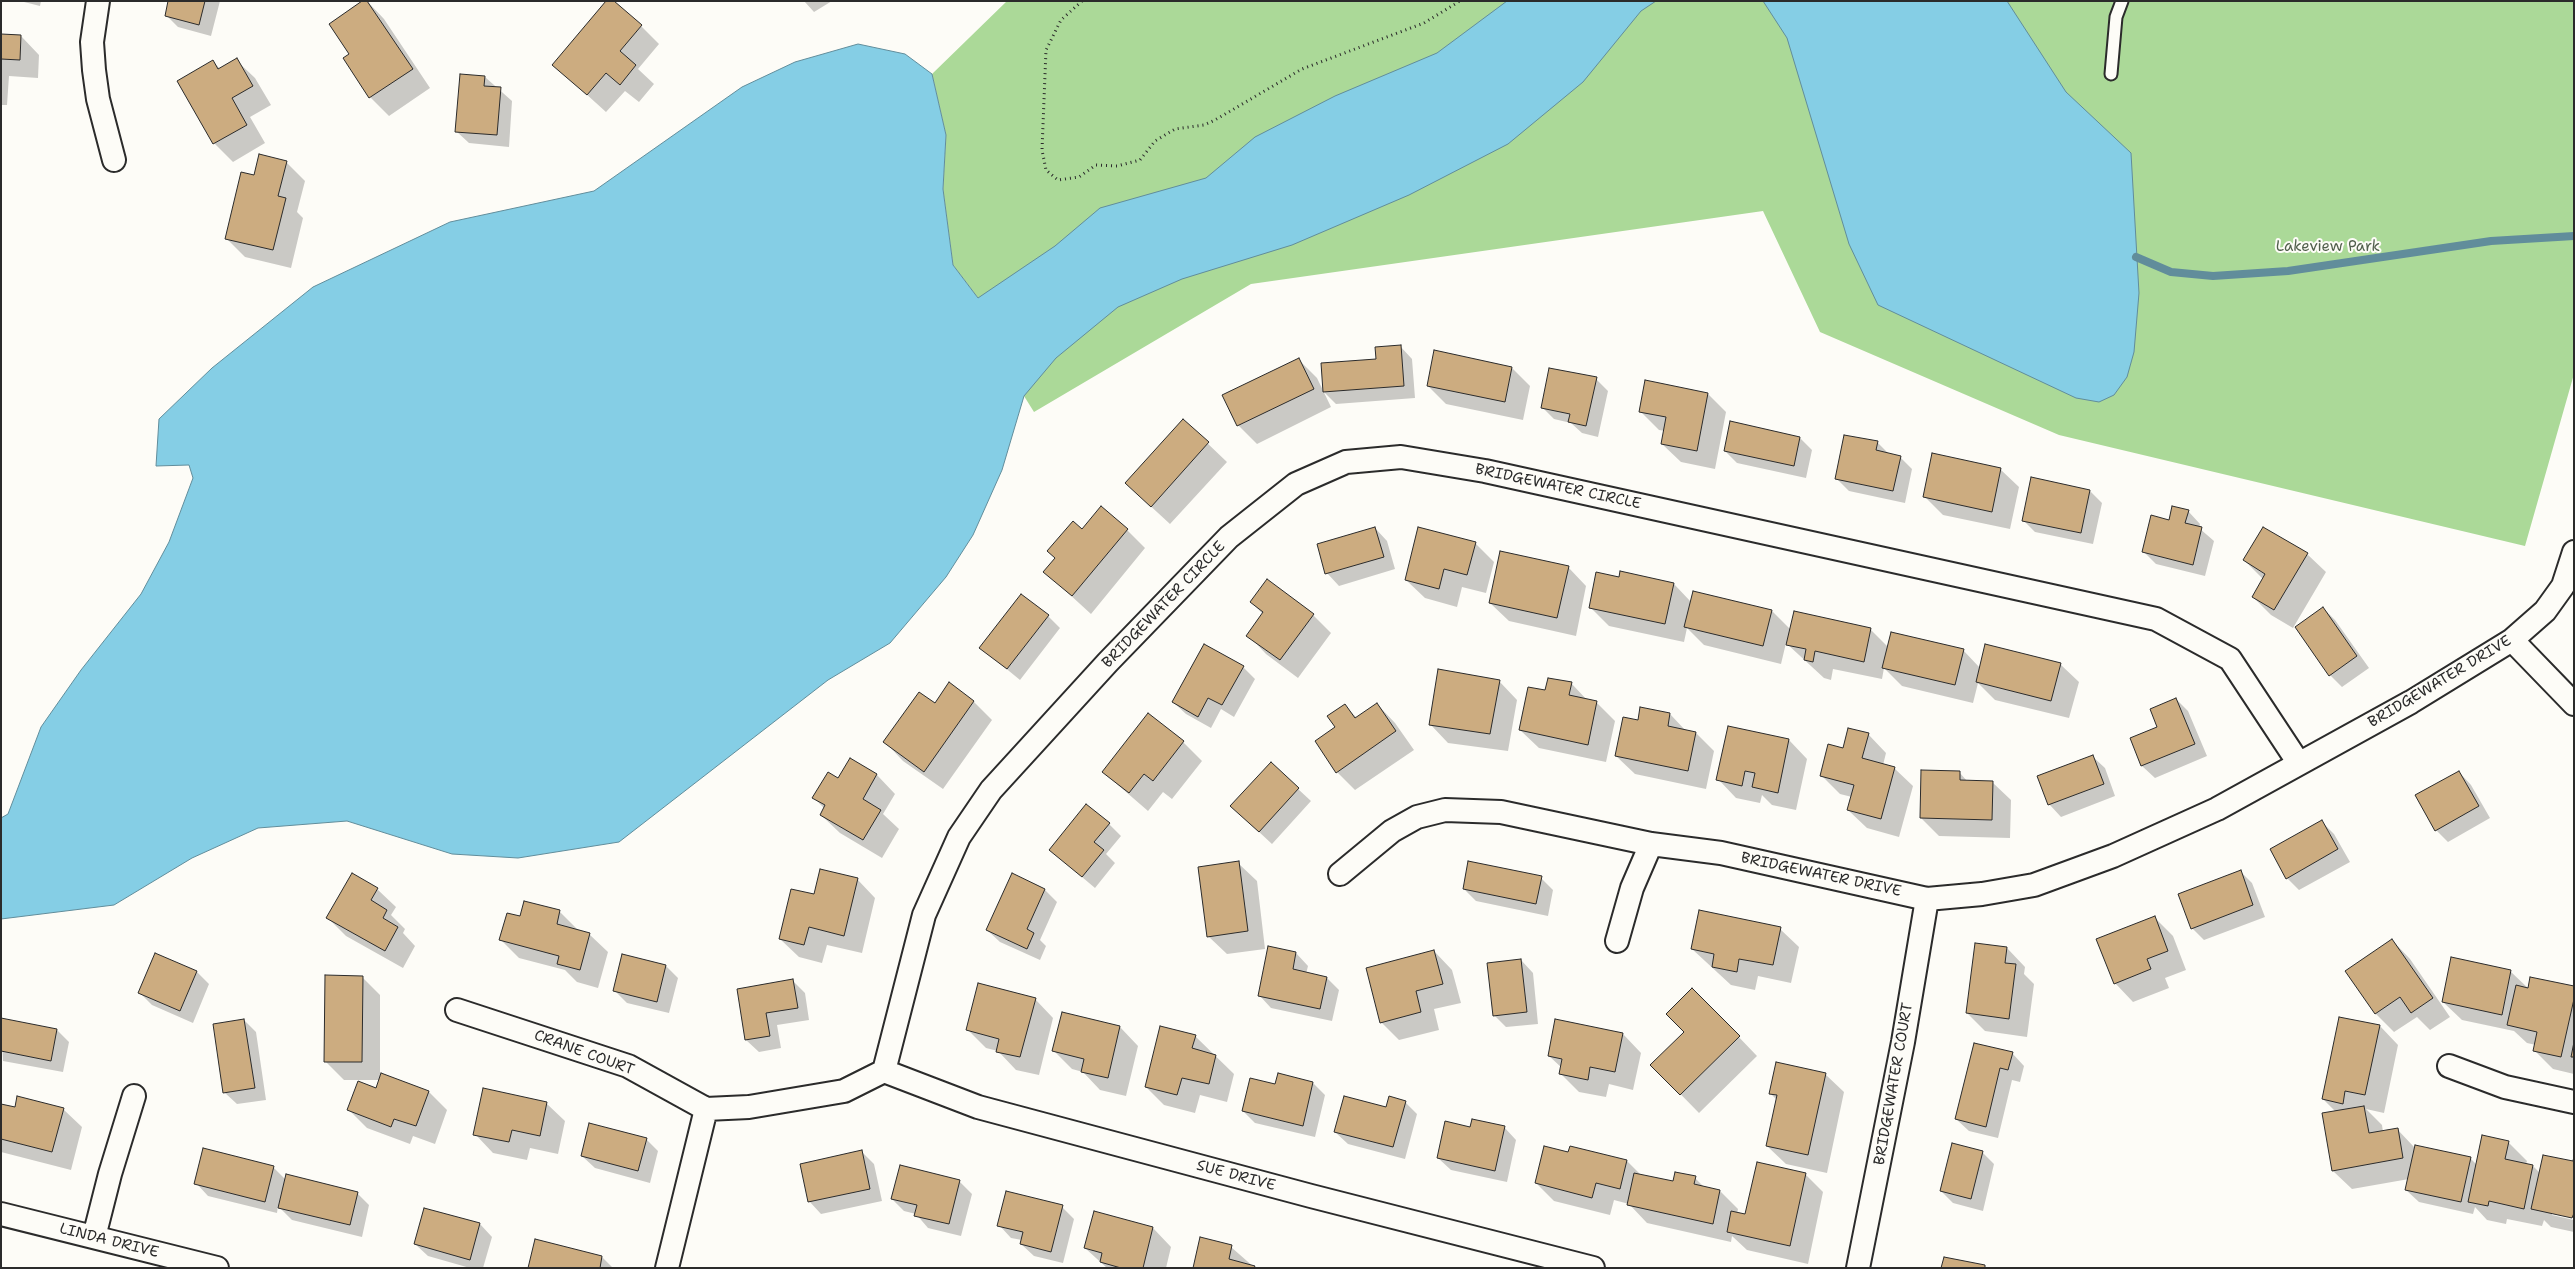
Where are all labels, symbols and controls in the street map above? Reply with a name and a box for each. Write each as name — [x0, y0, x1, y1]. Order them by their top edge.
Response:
park label: Lakeview Park — [2276, 238, 2380, 256]
street label: BRIDGEWATER CIRCLE — [1473, 461, 1643, 513]
street label: BRIDGEWATER CIRCLE — [1099, 538, 1229, 672]
street label: BRIDGEWATER DRIVE — [2365, 632, 2515, 732]
street label: BRIDGEWATER DRIVE — [1739, 849, 1903, 901]
street label: BRIDGEWATER COURT — [1871, 1001, 1917, 1167]
street label: CRANE COURT — [531, 1027, 637, 1079]
street label: SUE DRIVE — [1194, 1157, 1278, 1195]
street label: LINDA DRIVE — [57, 1220, 161, 1262]

